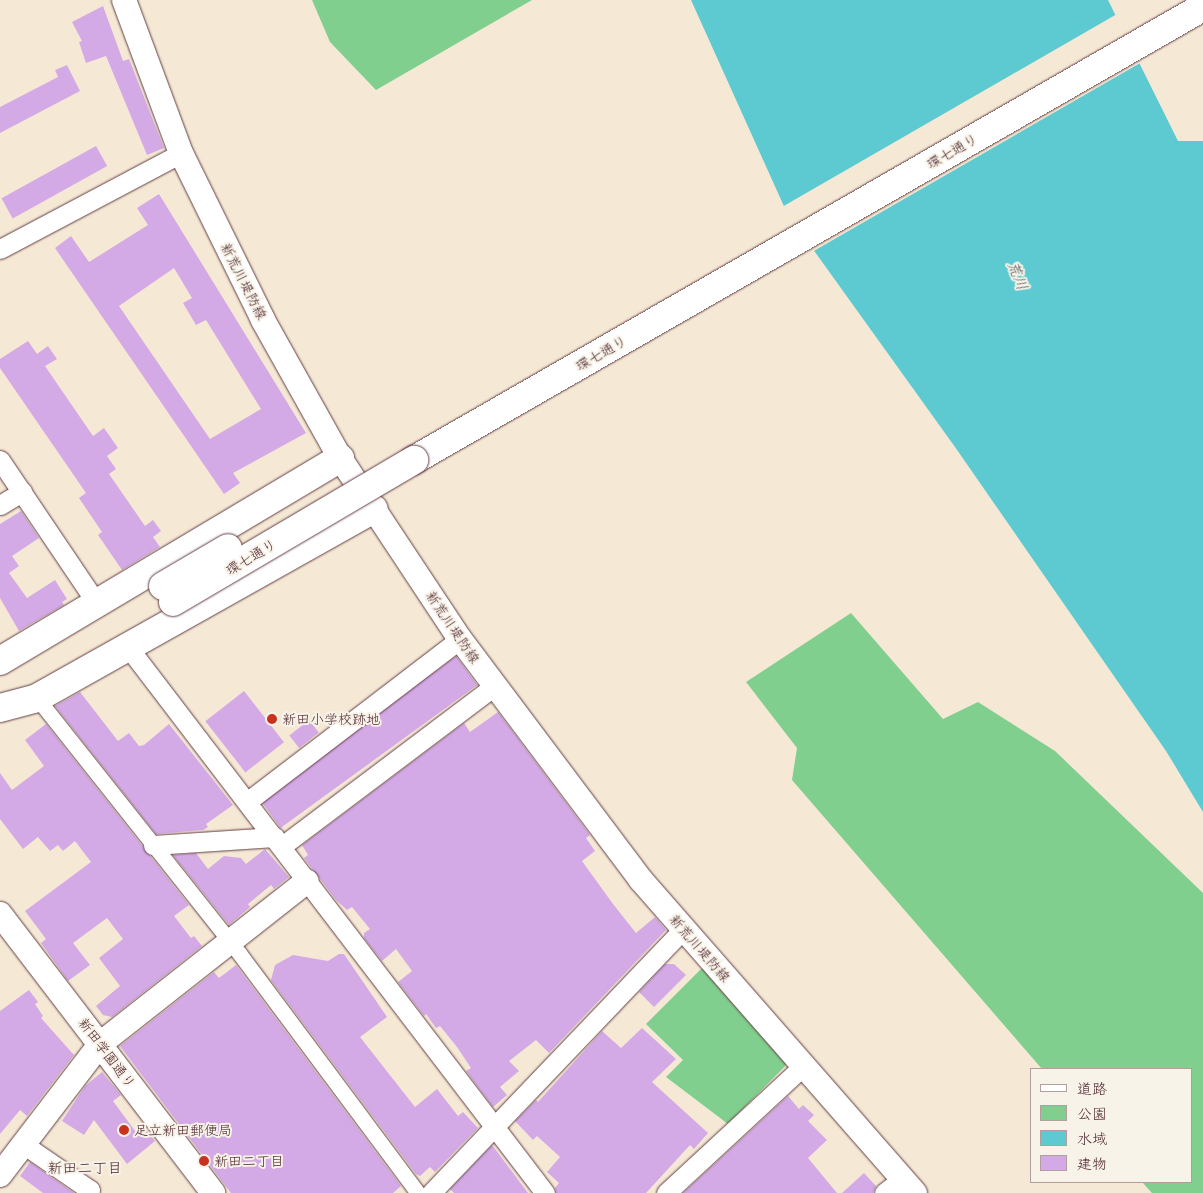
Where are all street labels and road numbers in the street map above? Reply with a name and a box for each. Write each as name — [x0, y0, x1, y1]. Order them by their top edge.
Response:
street label: 環七通り — [924, 130, 980, 172]
street label: 新荒川堤防線 — [217, 240, 271, 322]
street label: 環七通り — [573, 332, 629, 374]
street label: 環七通り — [223, 535, 279, 579]
street label: 新荒川堤防線 — [423, 587, 483, 667]
street label: 新荒川堤防線 — [666, 911, 734, 985]
street label: 新田学園通り — [75, 1014, 139, 1092]

